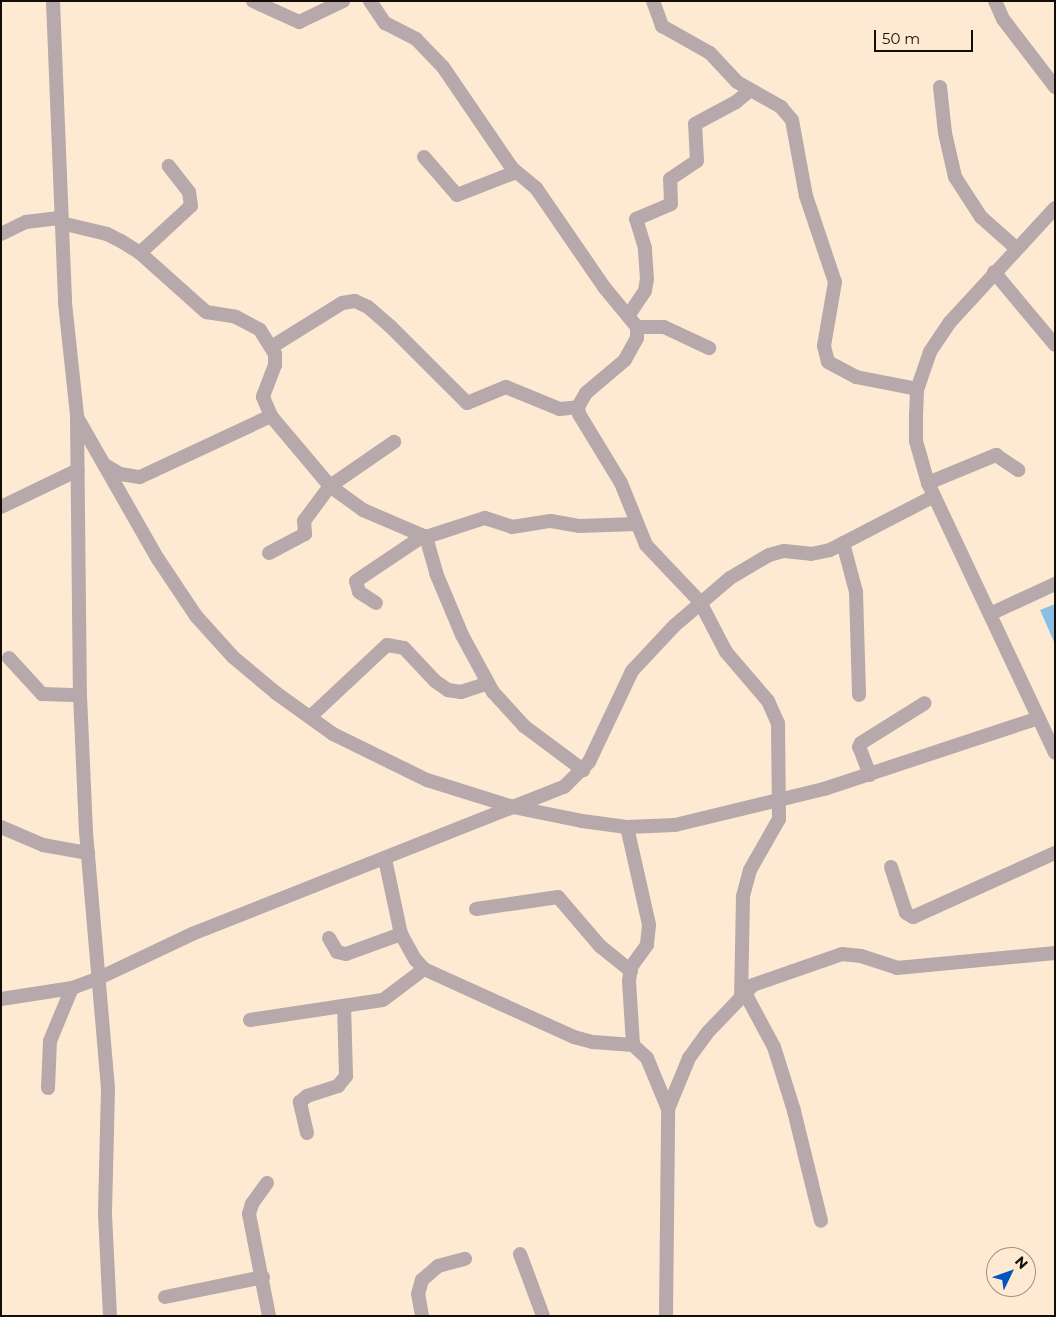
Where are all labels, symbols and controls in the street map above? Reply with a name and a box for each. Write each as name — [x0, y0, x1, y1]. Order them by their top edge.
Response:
scale bar — [876, 20, 975, 52]
text: 50 m — [882, 29, 920, 48]
north arrow — [986, 1247, 1036, 1297]
text: N — [1011, 1252, 1032, 1273]

